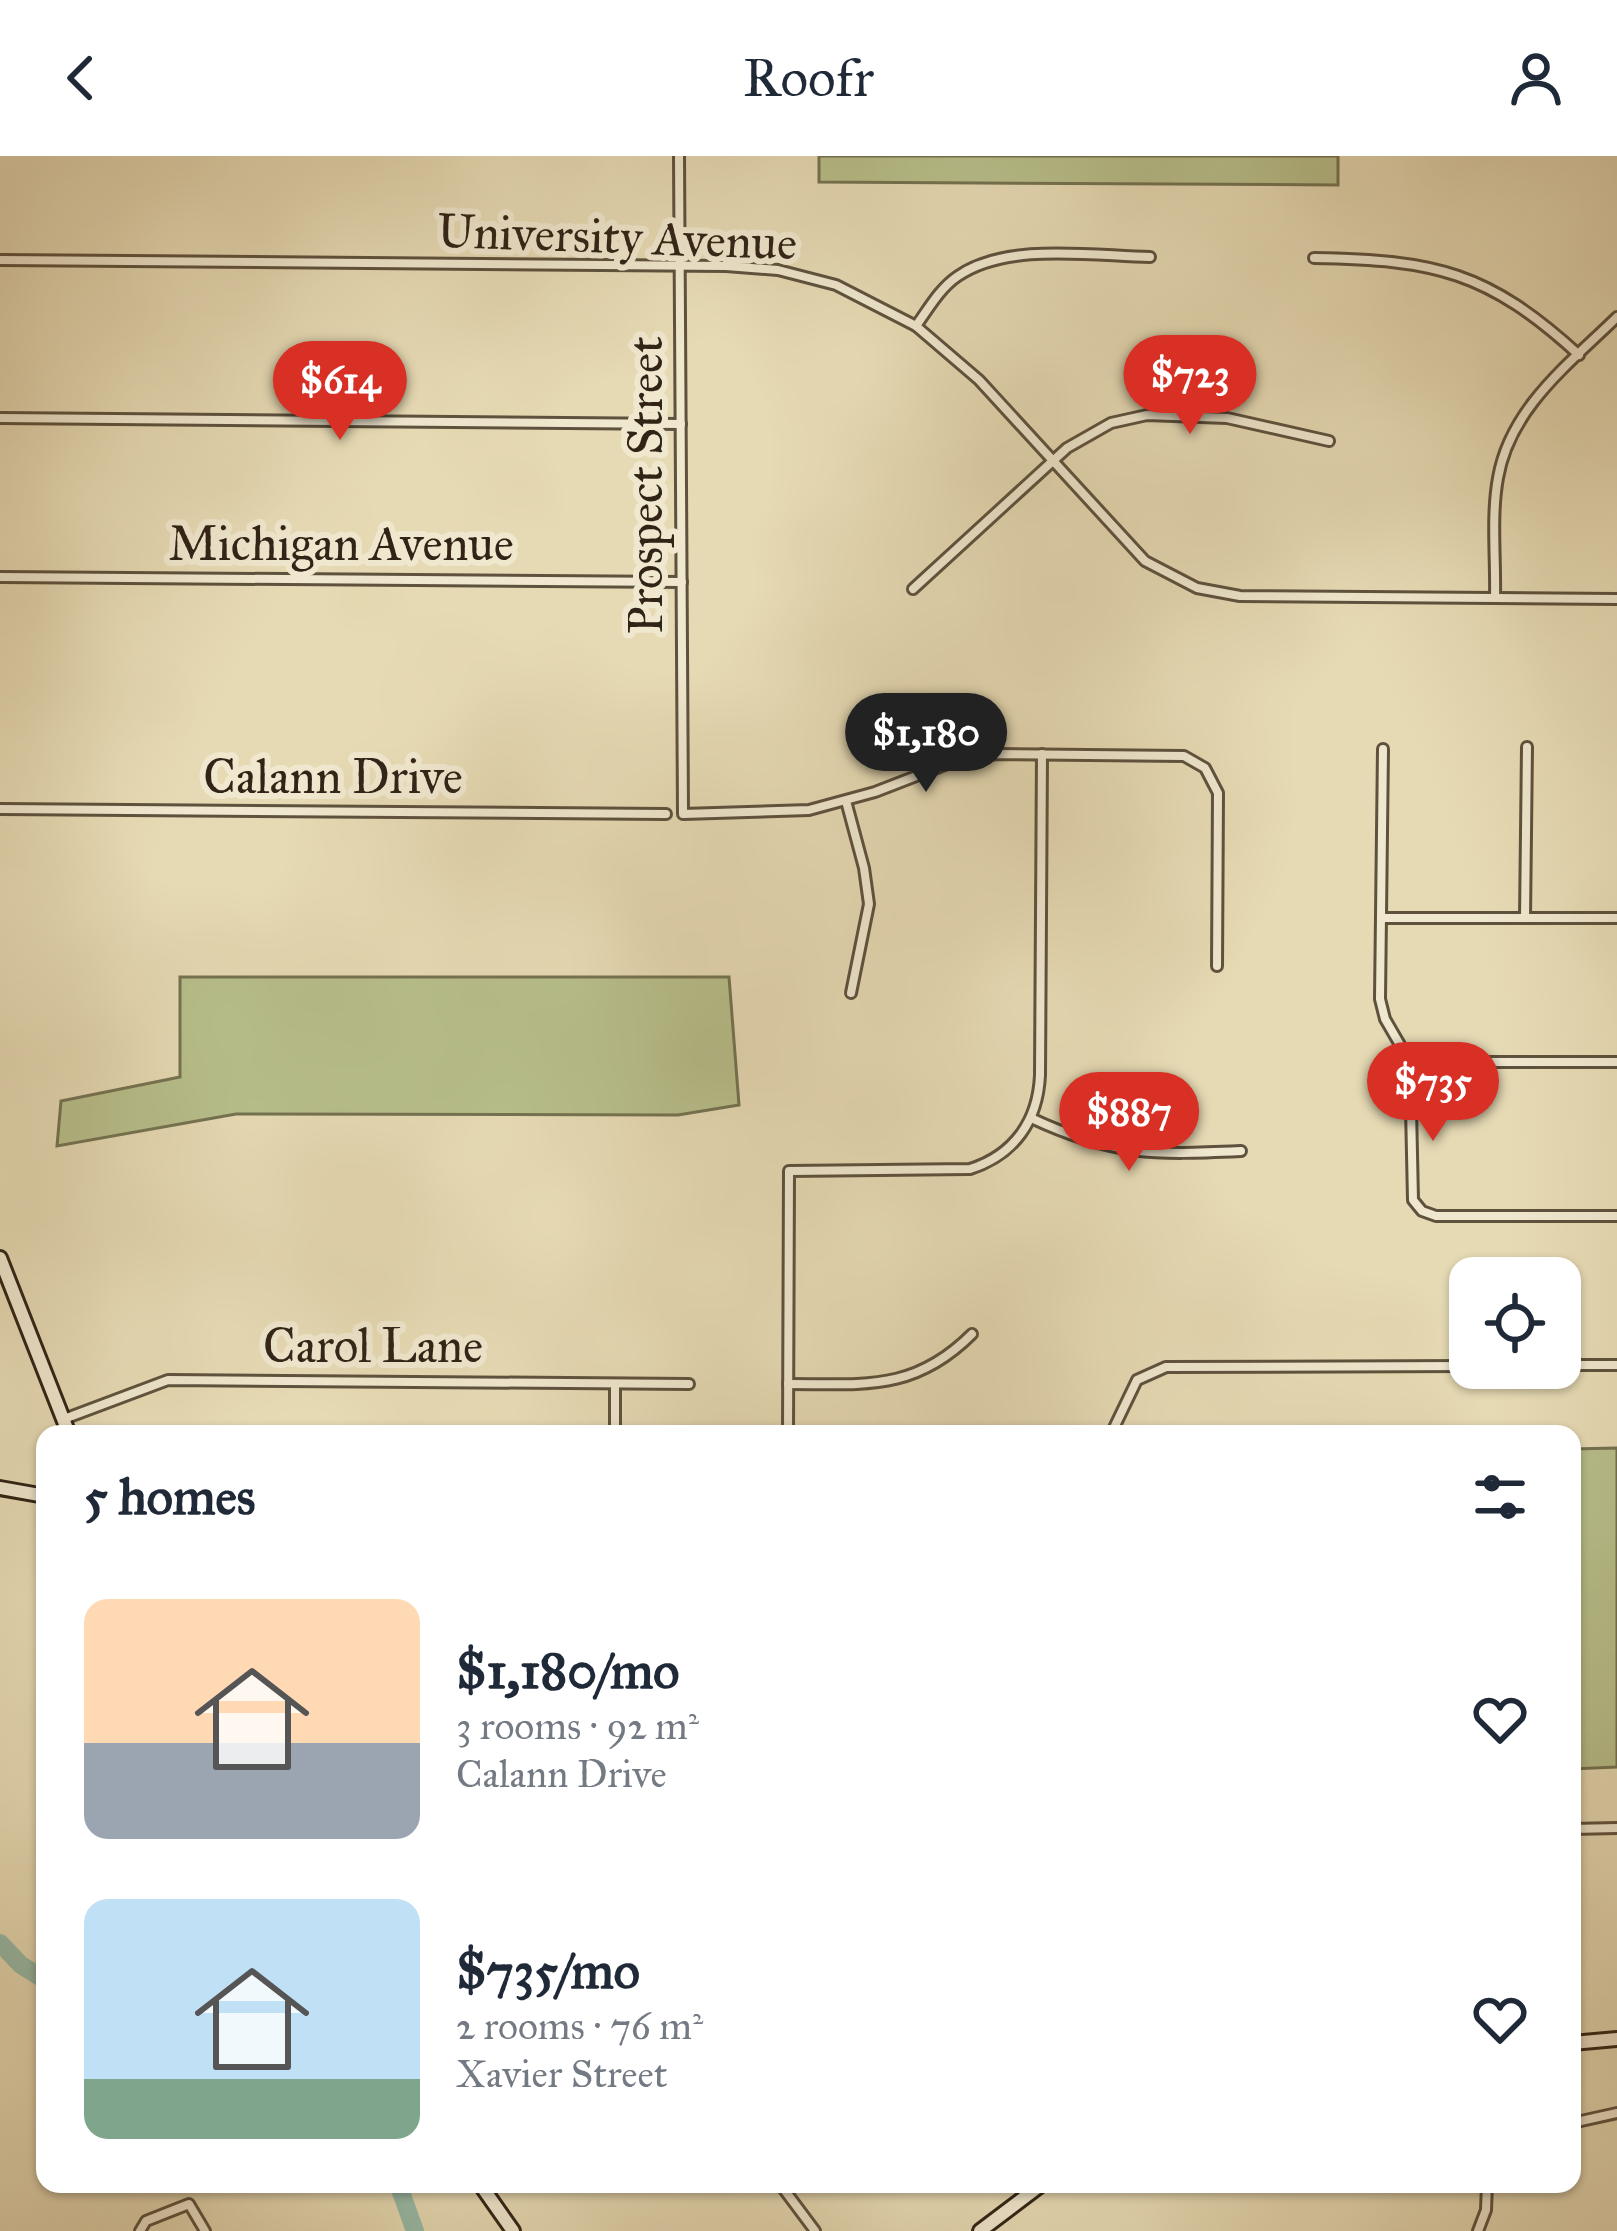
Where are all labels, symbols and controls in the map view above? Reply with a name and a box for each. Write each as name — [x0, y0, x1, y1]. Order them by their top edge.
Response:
icon: back — [48, 45, 114, 111]
text: Roofr — [743, 45, 874, 111]
icon: person — [1503, 45, 1569, 111]
street label: University Avenue — [436, 201, 798, 272]
pin: $723 — [1119, 335, 1261, 437]
street label: Prospect Street — [616, 336, 675, 634]
pin: $614 — [269, 341, 411, 443]
text: $723 — [1150, 350, 1230, 398]
text: $614 — [300, 356, 380, 404]
street label: Michigan Avenue — [168, 514, 514, 573]
pin: $1,180 — [828, 693, 1024, 795]
text: $1,180 — [872, 708, 980, 756]
street label: Calann Drive — [203, 747, 463, 806]
pin: $735 — [1362, 1042, 1504, 1144]
text: $735 — [1394, 1057, 1472, 1105]
pin: $887 — [1058, 1072, 1200, 1174]
text: $887 — [1086, 1087, 1172, 1135]
map controls — [1449, 1257, 1581, 1389]
button: locate — [1449, 1257, 1581, 1389]
street label: Carol Lane — [263, 1316, 483, 1375]
icon: filters — [1467, 1464, 1533, 1530]
text: 5 homes — [84, 1466, 255, 1528]
text: $1,180/mo — [456, 1640, 679, 1702]
icon: home — [180, 1647, 324, 1791]
icon: heart — [1467, 1686, 1533, 1752]
text: 3 rooms · 92 m² — [456, 1702, 699, 1750]
text: Calann Drive — [456, 1750, 667, 1798]
text: $735/mo — [456, 1940, 640, 2002]
icon: home — [180, 1947, 324, 2091]
icon: heart — [1467, 1986, 1533, 2052]
text: 2 rooms · 76 m² — [456, 2002, 703, 2050]
text: Xavier Street — [456, 2050, 668, 2098]

